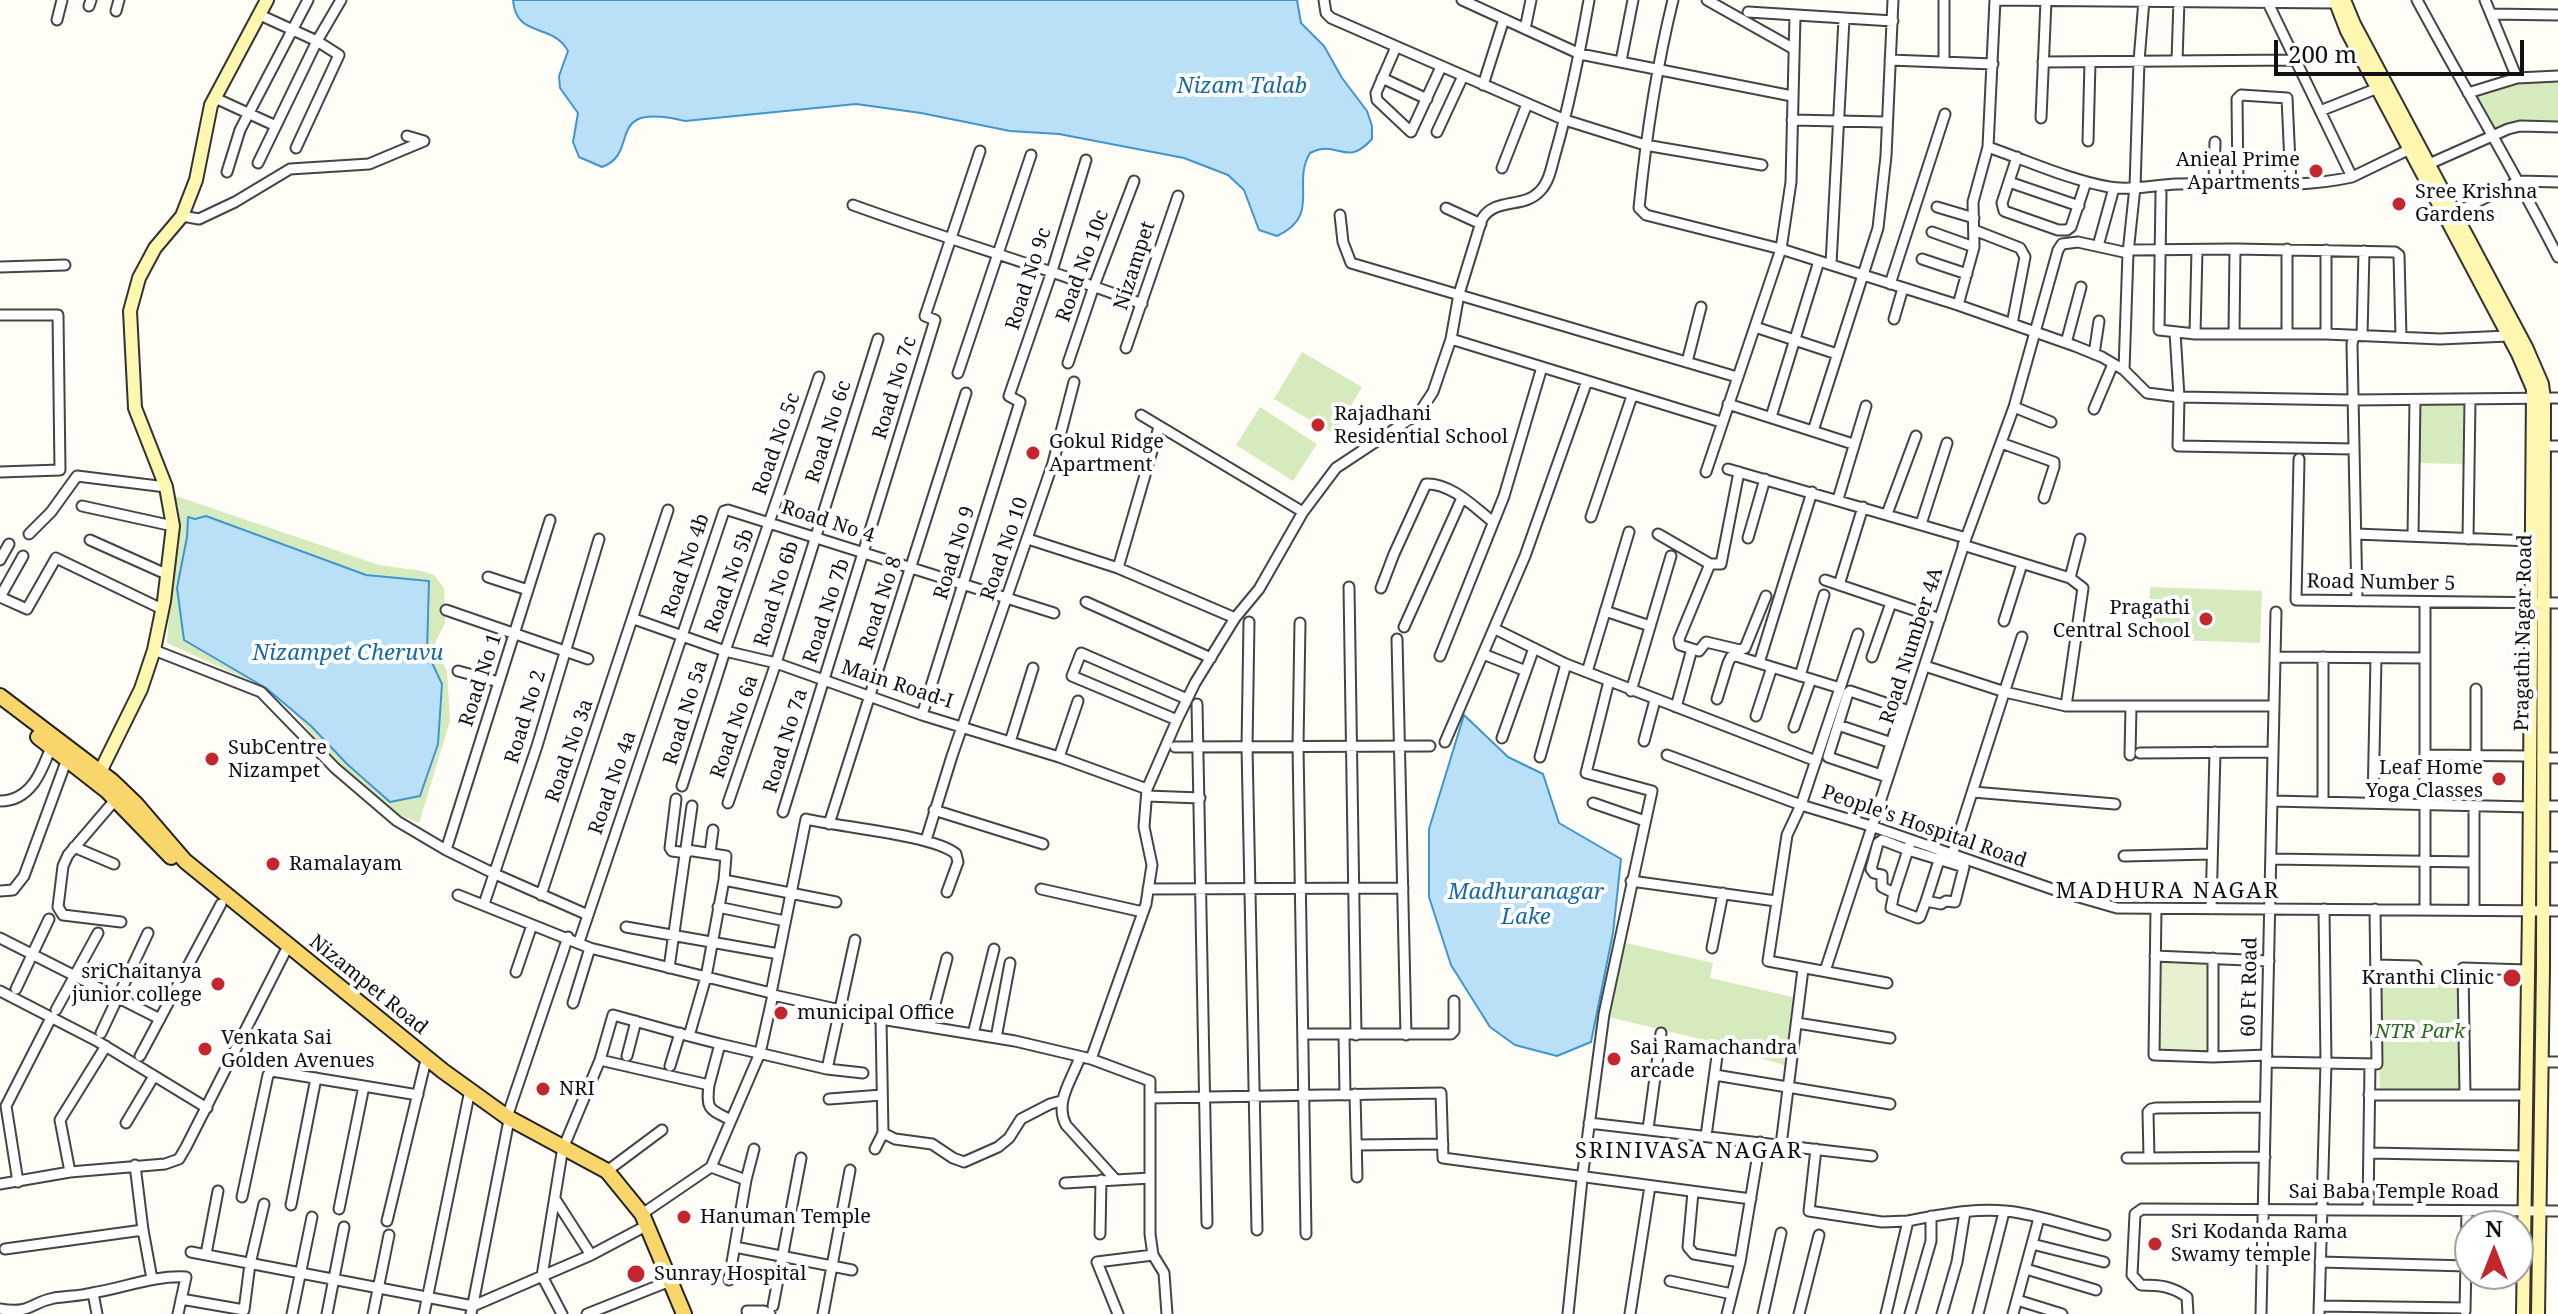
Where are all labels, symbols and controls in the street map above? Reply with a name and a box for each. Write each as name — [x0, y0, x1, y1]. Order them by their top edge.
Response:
scale bar — [2278, 24, 2528, 74]
text: 200 m — [2288, 37, 2357, 70]
water label: Nizam Talab — [1177, 74, 1307, 100]
place label: Anieal Prime Apartments — [2176, 148, 2300, 195]
marker: Anieal Prime Apartments — [2307, 162, 2325, 180]
place label: Sree Krishna Gardens — [2415, 180, 2538, 227]
marker: Sree Krishna Gardens — [2390, 195, 2408, 213]
street label: Road No 10c — [1052, 207, 1114, 325]
street label: Nizampet — [1109, 219, 1161, 313]
street label: Road No 9c — [1001, 225, 1057, 333]
street label: Road No 7c — [868, 334, 922, 442]
street label: Road No 6c — [801, 378, 857, 486]
street label: Road No 5c — [748, 390, 806, 498]
place label: Rajadhani Residential School — [1334, 402, 1508, 449]
marker: Rajadhani Residential School — [1309, 416, 1327, 434]
place label: Gokul Ridge Apartment — [1049, 430, 1164, 477]
marker: Gokul Ridge Apartment — [1024, 444, 1042, 462]
street label: Road No 10 — [976, 494, 1034, 604]
street label: Road No 4 — [778, 496, 878, 548]
street label: Road No 9 — [929, 503, 981, 603]
street label: Road No 4b — [657, 511, 715, 621]
street label: Road No 5b — [700, 526, 760, 636]
street label: Pragathi Nagar Road — [2510, 534, 2538, 732]
street label: Road No 6b — [750, 538, 804, 650]
street label: Road No 8 — [855, 553, 907, 653]
street label: Road No 7b — [799, 556, 855, 666]
street label: Road Number 4A — [1875, 565, 1949, 727]
street label: Road Number 5 — [2306, 570, 2456, 596]
place label: Pragathi Central School — [2053, 596, 2190, 643]
marker: Pragathi Central School — [2197, 610, 2215, 628]
street label: Road No 1 — [455, 630, 507, 730]
water label: Nizampet Cheruvu — [253, 641, 443, 667]
street label: Main Road-I — [838, 656, 956, 714]
street label: Road No 5a — [659, 658, 713, 768]
street label: Road No 2 — [500, 667, 552, 767]
street label: Road No 6a — [706, 672, 764, 782]
street label: Road No 7a — [759, 686, 813, 796]
street label: Road No 3a — [541, 696, 599, 806]
street label: Road No 4a — [584, 728, 642, 838]
place label: SubCentre Nizampet — [228, 736, 327, 783]
marker: SubCentre Nizampet — [203, 750, 221, 768]
place label: Leaf Home Yoga Classes — [2366, 756, 2483, 803]
marker: Leaf Home Yoga Classes — [2490, 770, 2508, 788]
street label: People's Hospital Road — [1818, 781, 2030, 873]
place label: Ramalayam — [289, 852, 402, 876]
marker: Ramalayam — [264, 855, 282, 873]
district label: MADHURA NAGAR — [2056, 879, 2280, 905]
water label: Madhuranagar Lake — [1448, 880, 1604, 932]
street label: Nizampet Road — [304, 930, 432, 1040]
street label: 60 Ft Road — [2237, 937, 2263, 1037]
place label: sriChaitanya junior college — [72, 960, 202, 1007]
place label: Kranthi Clinic — [2361, 966, 2494, 990]
marker: Kranthi Clinic — [2501, 967, 2523, 989]
marker: sriChaitanya junior college — [209, 975, 227, 993]
place label: municipal Office — [797, 1001, 954, 1025]
marker: municipal Office — [772, 1004, 790, 1022]
park label: NTR Park — [2375, 1020, 2465, 1044]
place label: Venkata Sai Golden Avenues — [221, 1026, 375, 1073]
place label: Sai Ramachandra arcade — [1630, 1036, 1798, 1083]
marker: Venkata Sai Golden Avenues — [196, 1040, 214, 1058]
marker: Sai Ramachandra arcade — [1605, 1050, 1623, 1068]
place label: NRI — [559, 1077, 595, 1101]
marker: NRI — [534, 1080, 552, 1098]
district label: SRINIVASA NAGAR — [1575, 1139, 1803, 1165]
street label: Sai Baba Temple Road — [2289, 1180, 2499, 1204]
place label: Hanuman Temple — [700, 1205, 871, 1229]
marker: Hanuman Temple — [675, 1208, 693, 1226]
north arrow — [2454, 1210, 2534, 1290]
text: N — [2485, 1213, 2503, 1243]
place label: Sri Kodanda Rama Swamy temple — [2171, 1220, 2348, 1267]
marker: Sri Kodanda Rama Swamy temple — [2146, 1235, 2164, 1253]
place label: Sunray Hospital — [654, 1262, 806, 1286]
marker: Sunray Hospital — [625, 1263, 647, 1285]

